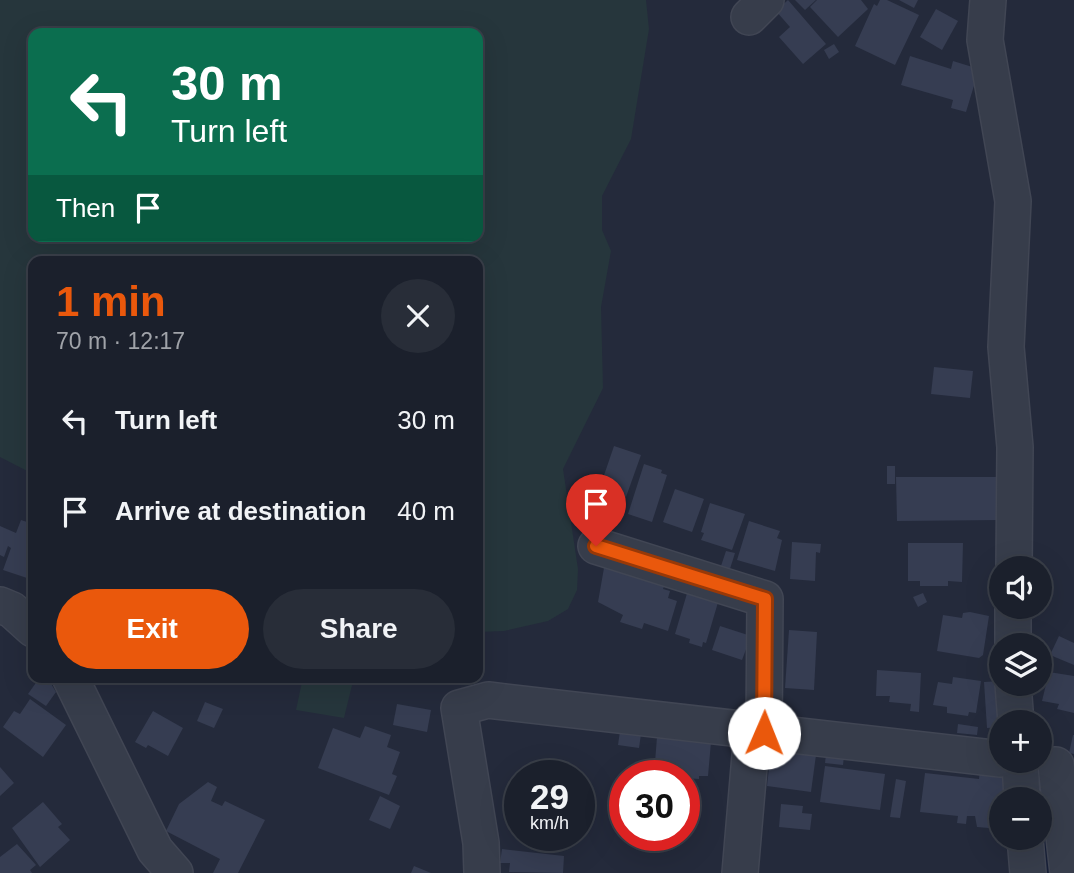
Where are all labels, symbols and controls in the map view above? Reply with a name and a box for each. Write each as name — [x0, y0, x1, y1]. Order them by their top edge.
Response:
icon: left — [56, 56, 147, 147]
text: 30 m — [171, 56, 283, 110]
text: Turn left — [171, 113, 287, 149]
icon: arrive — [129, 189, 167, 227]
text: Then — [56, 193, 115, 223]
text: 1 min — [56, 278, 166, 325]
button: close — [381, 279, 455, 353]
text: 70 m · 12:17 — [56, 328, 185, 354]
icon: left — [56, 402, 94, 440]
text: Turn left — [115, 405, 217, 435]
text: 30 m — [397, 405, 455, 435]
pin — [566, 474, 626, 546]
icon: arrive — [577, 485, 615, 523]
icon: arrive — [56, 493, 94, 531]
text: Arrive at destination — [115, 496, 366, 526]
text: 40 m — [397, 496, 455, 526]
map controls — [989, 556, 1052, 850]
button: sound — [989, 556, 1052, 619]
button: Exit — [56, 589, 249, 669]
button: Share — [263, 589, 455, 669]
button: layers — [989, 633, 1052, 696]
position arrow — [727, 696, 801, 770]
button: + — [989, 710, 1052, 773]
speed limit sign: 30 — [609, 760, 700, 851]
text: 29 — [530, 777, 569, 816]
button: − — [989, 787, 1052, 850]
text: km/h — [530, 813, 569, 833]

